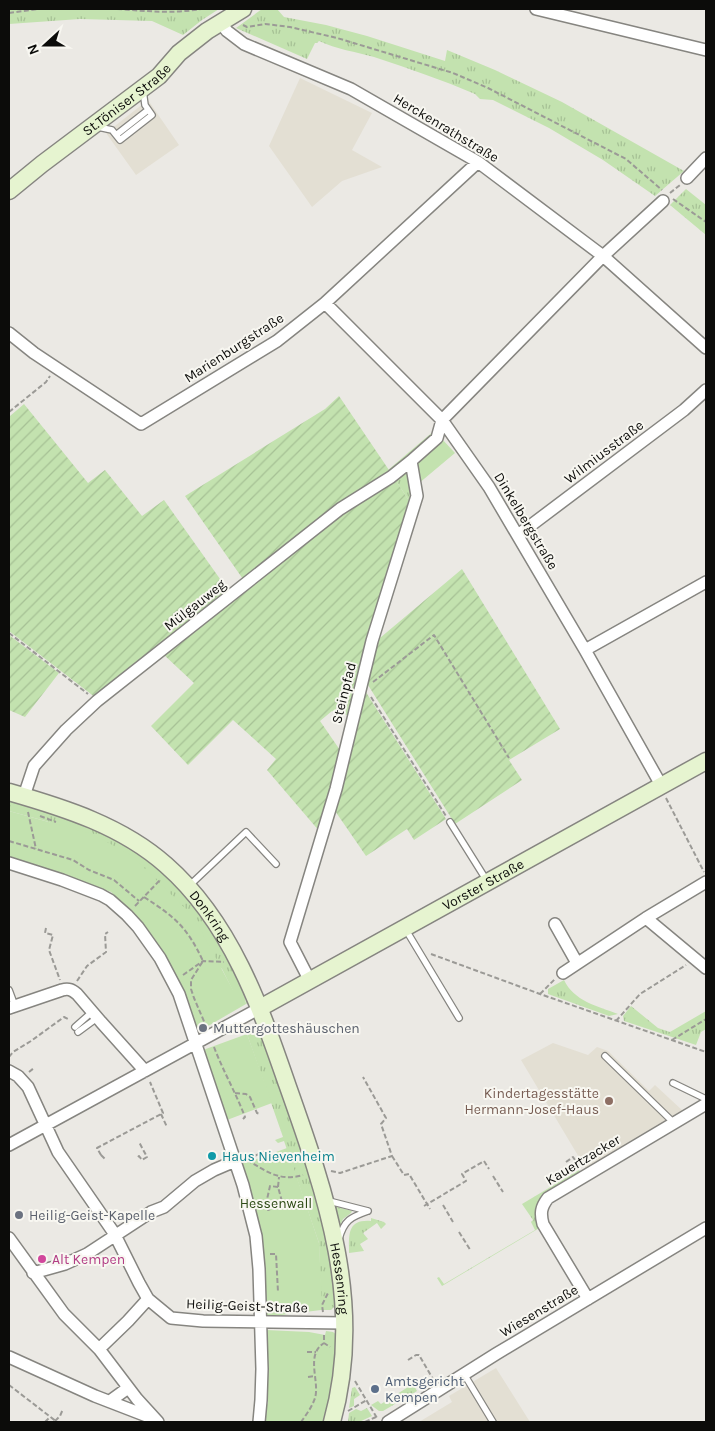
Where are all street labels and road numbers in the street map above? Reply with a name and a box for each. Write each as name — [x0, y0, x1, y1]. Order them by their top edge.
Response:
street label: St.Töniser Straße — [79, 60, 174, 139]
street label: Herckenrathstraße — [390, 90, 502, 166]
street label: Marienburgstraße — [181, 310, 287, 386]
street label: Wilmiusstraße — [561, 417, 647, 487]
street label: Dinkelbergstraße — [490, 469, 562, 573]
street label: Mülgauweg — [161, 576, 229, 634]
street label: Steinpfad — [328, 661, 360, 725]
street label: Vorster Straße — [439, 855, 527, 914]
street label: Donkring — [186, 887, 234, 944]
street label: Kauertzacker — [543, 1131, 624, 1189]
street label: Hessenring — [327, 1241, 353, 1315]
street label: Wiesenstraße — [497, 1281, 581, 1341]
street label: Heilig-Geist-Straße — [186, 1295, 308, 1317]

